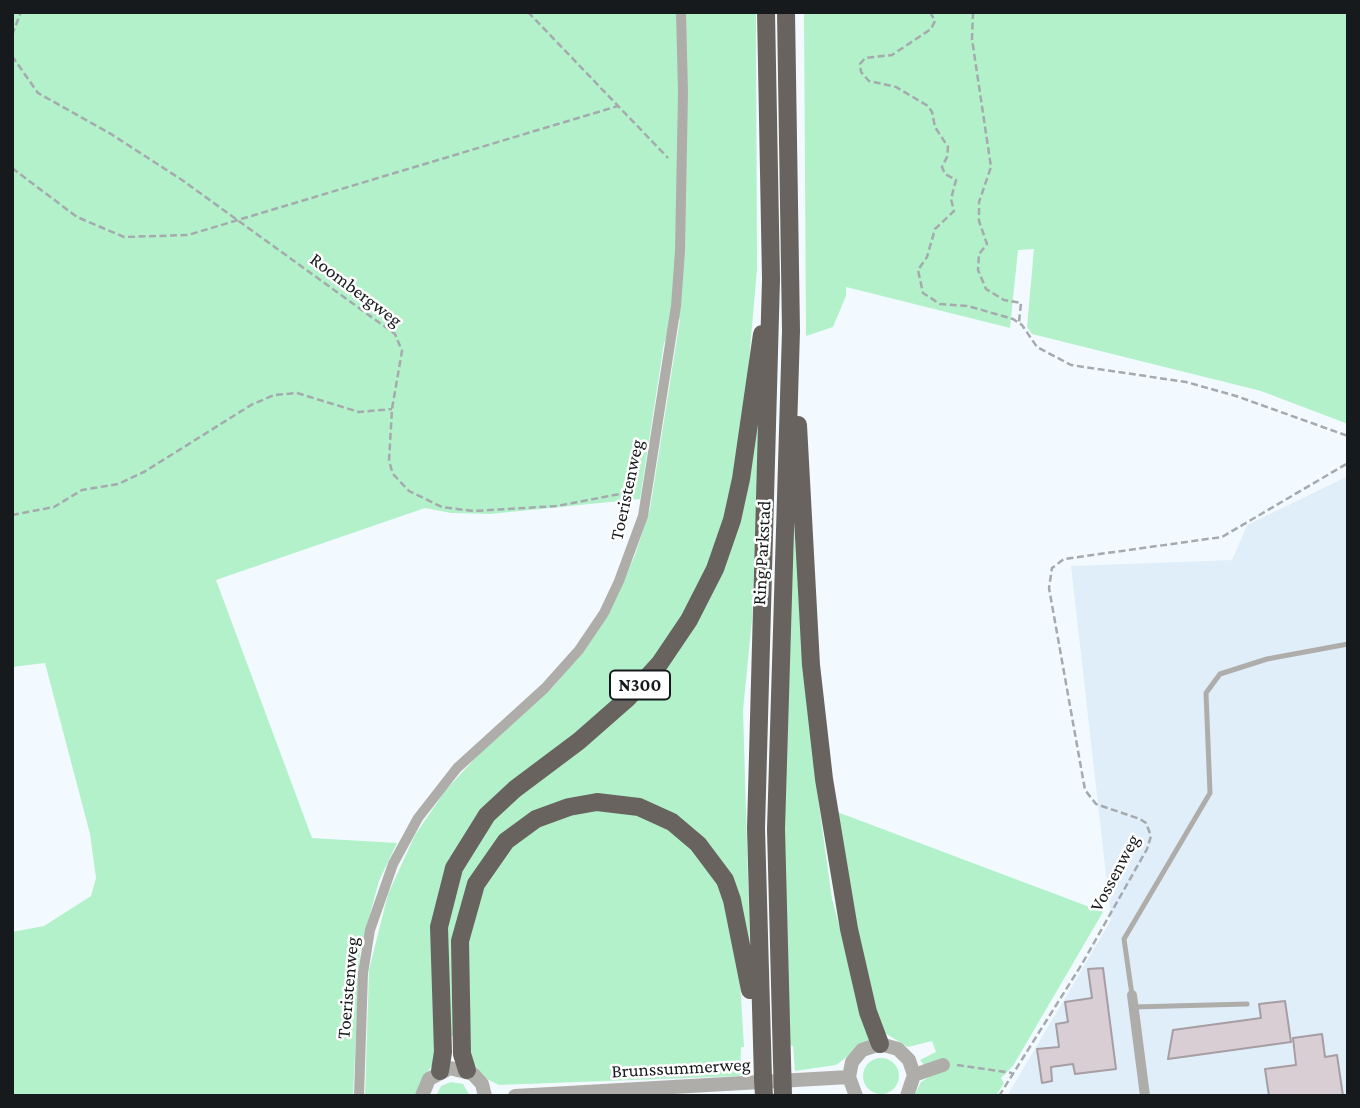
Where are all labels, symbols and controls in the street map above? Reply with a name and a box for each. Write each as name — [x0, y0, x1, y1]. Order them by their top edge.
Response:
street label: Roombergweg — [305, 248, 407, 332]
street label: Toeristenweg — [605, 437, 649, 543]
street label: Ring Parkstad — [748, 500, 776, 606]
road number: N300 — [610, 670, 670, 700]
street label: Vossenweg — [1085, 830, 1145, 916]
street label: Toeristenweg — [332, 936, 364, 1040]
street label: Brunssummerweg — [611, 1053, 751, 1083]

